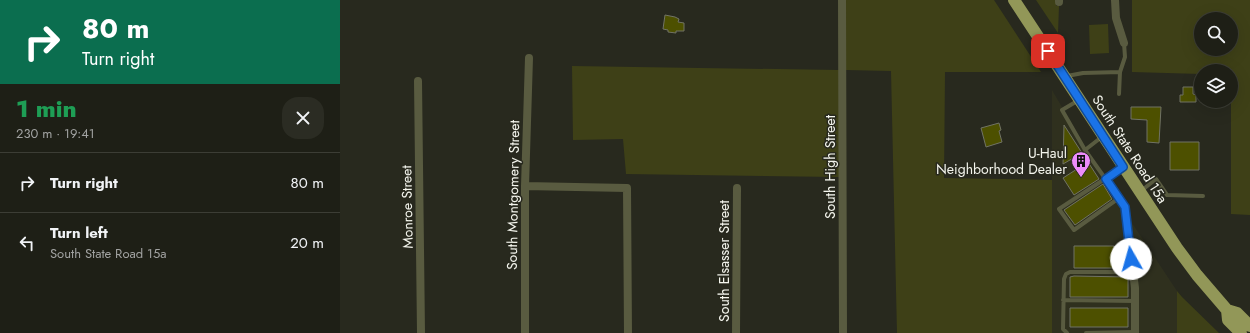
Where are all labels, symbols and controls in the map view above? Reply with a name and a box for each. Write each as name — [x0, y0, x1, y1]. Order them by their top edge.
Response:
text: 80 m — [82, 8, 149, 49]
map controls — [1194, 12, 1238, 108]
button: search — [1194, 12, 1238, 56]
icon: right — [16, 16, 68, 68]
pin — [1031, 34, 1065, 68]
icon: arrive — [1037, 40, 1059, 62]
text: Turn right — [82, 46, 154, 72]
button: layers — [1194, 64, 1238, 108]
text: 1 min — [16, 91, 77, 126]
street label: South State Road 15a — [1087, 91, 1173, 207]
button: close — [282, 97, 324, 139]
street label: South High Street — [820, 114, 840, 219]
street label: South Montgomery Street — [502, 119, 524, 270]
text: 230 m · 19:41 — [16, 124, 95, 143]
place label: U-Haul Neighborhood Dealer — [936, 143, 1067, 179]
building icon: U-Haul Neighborhood Dealer — [1070, 150, 1092, 178]
street label: Monroe Street — [396, 165, 418, 249]
icon: right — [16, 172, 38, 194]
text: Turn right — [50, 172, 118, 194]
text: 80 m — [291, 172, 324, 194]
street label: South Elsasser Street — [714, 199, 734, 322]
text: Turn left — [50, 222, 108, 244]
icon: left — [16, 232, 38, 254]
text: 20 m — [290, 232, 324, 254]
position arrow — [1110, 238, 1152, 280]
text: South State Road 15a — [50, 244, 166, 263]

